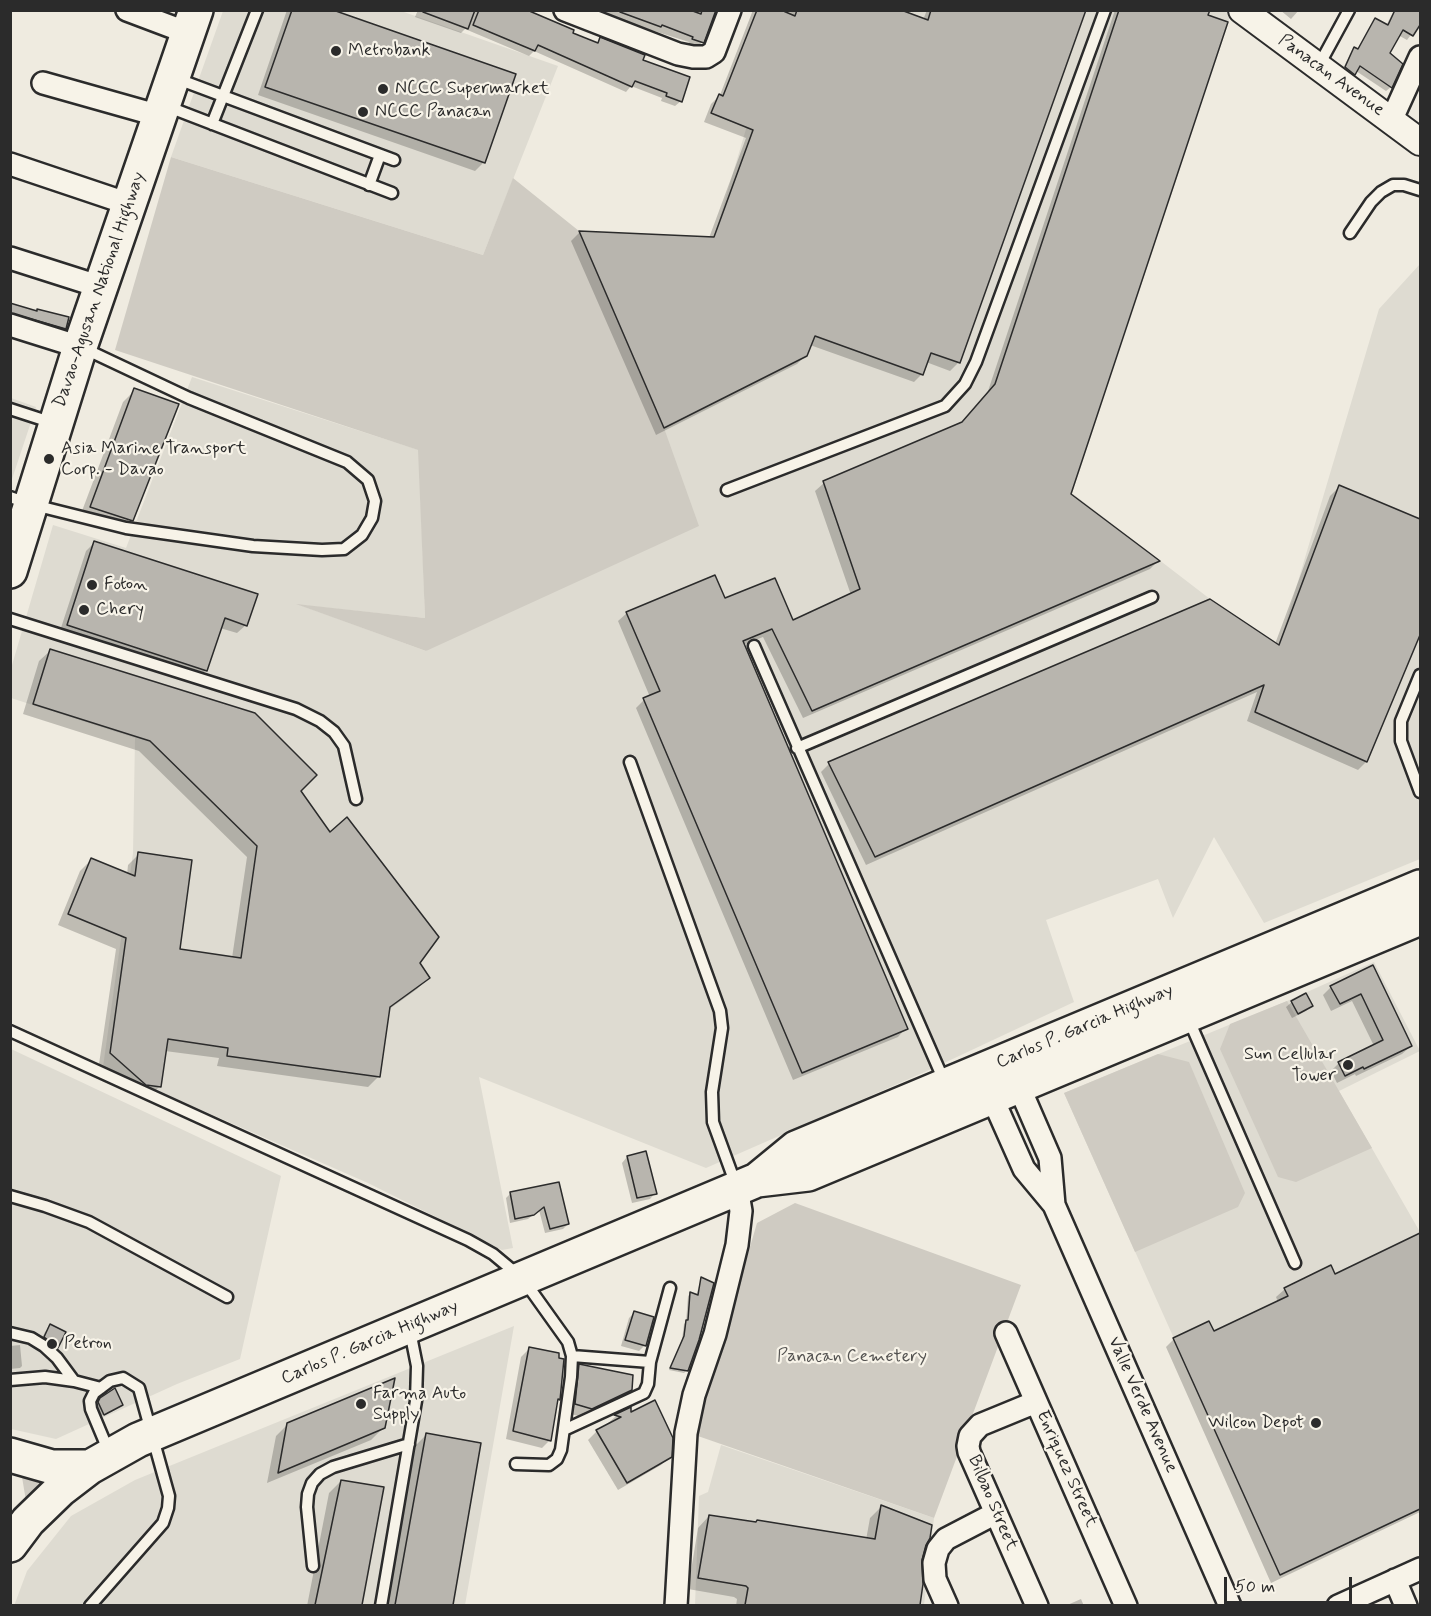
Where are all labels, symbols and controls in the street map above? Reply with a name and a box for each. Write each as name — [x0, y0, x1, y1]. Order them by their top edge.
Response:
street label: Panacan Avenue — [1274, 30, 1388, 122]
place label: Metrobank — [348, 40, 431, 62]
marker: Metrobank — [329, 44, 343, 58]
place label: NCCC Supermarket — [395, 78, 549, 100]
marker: NCCC Supermarket — [376, 82, 390, 96]
place label: NCCC Panacan — [375, 101, 491, 123]
marker: NCCC Panacan — [356, 105, 370, 119]
street label: Davao-Agusan National Highway — [49, 169, 151, 411]
place label: Asia Marine Transport Corp. - Davao — [61, 438, 246, 480]
marker: Asia Marine Transport Corp. - Davao — [42, 452, 56, 466]
place label: Foton — [104, 574, 147, 596]
marker: Foton — [85, 578, 99, 592]
place label: Chery — [96, 599, 144, 621]
marker: Chery — [77, 603, 91, 617]
street label: Carlos P. Garcia Highway — [993, 980, 1177, 1074]
place label: Sun Cellular Tower — [1244, 1044, 1336, 1086]
marker: Sun Cellular Tower — [1341, 1058, 1355, 1072]
street label: Carlos P. Garcia Highway — [278, 1296, 462, 1390]
place label: Petron — [64, 1333, 112, 1355]
street label: Valle Verde Avenue — [1102, 1334, 1182, 1476]
marker: Petron — [45, 1337, 59, 1351]
park label: Panacan Cemetery — [777, 1346, 927, 1368]
place label: Farma Auto Supply — [373, 1383, 466, 1426]
marker: Farma Auto Supply — [354, 1397, 368, 1411]
street label: Enriquez Street — [1031, 1407, 1101, 1531]
place label: Wilcon Depot — [1208, 1412, 1304, 1434]
marker: Wilcon Depot — [1309, 1416, 1323, 1430]
street label: Bilbao Street — [962, 1452, 1022, 1554]
scale bar — [1227, 1565, 1354, 1603]
text: 50 m — [1235, 1575, 1275, 1599]

